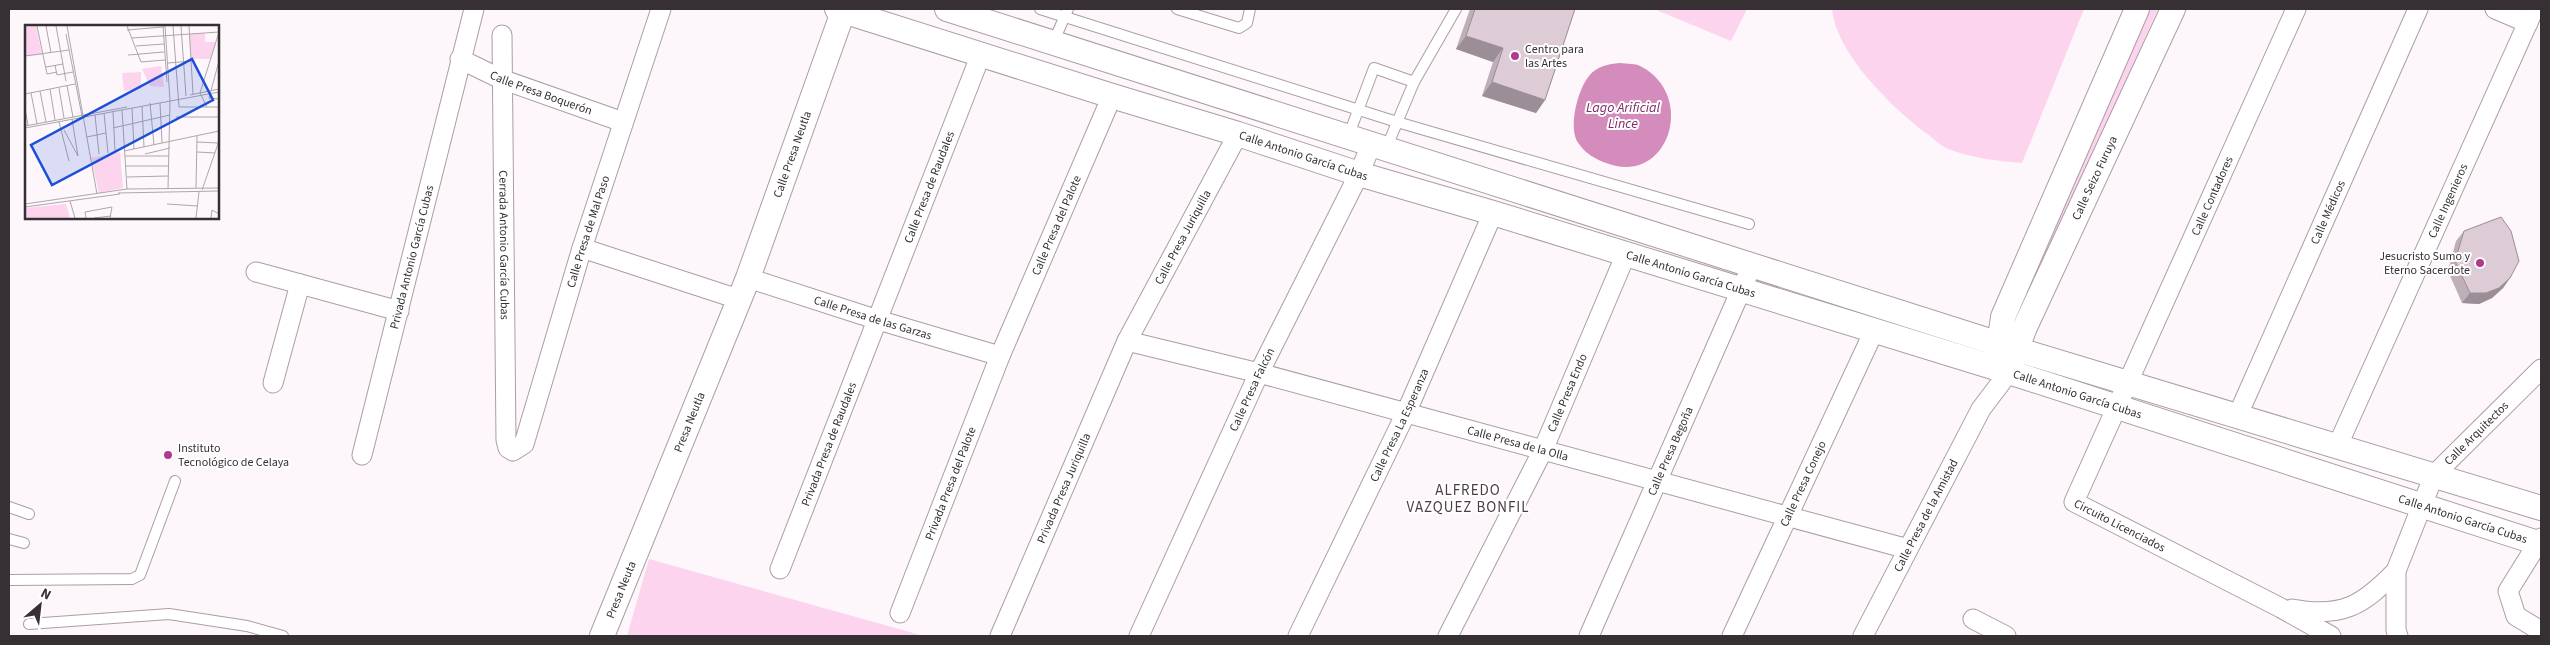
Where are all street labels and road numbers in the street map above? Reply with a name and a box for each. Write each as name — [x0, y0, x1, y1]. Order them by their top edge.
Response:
street label: Calle Presa Boquerón — [487, 67, 594, 119]
street label: Calle Presa Neutla — [769, 109, 816, 200]
street label: Calle Antonio García Cubas — [1237, 127, 1370, 185]
street label: Calle Presa de Raudales — [900, 129, 959, 246]
street label: Calle Seizo Furuya — [2068, 133, 2122, 223]
street label: Calle Contadores — [2187, 154, 2238, 239]
street label: Calle Ingenieros — [2424, 161, 2472, 241]
street label: Cerrada Antonio García Cubas — [494, 170, 513, 320]
street label: Calle Presa de Mal Paso — [563, 173, 614, 290]
street label: Calle Presa del Palote — [1028, 173, 1086, 278]
street label: Calle Médicos — [2307, 178, 2350, 247]
street label: Privada Antonio García Cubas — [386, 184, 438, 331]
street label: Calle Presa Juriquilla — [1151, 187, 1216, 288]
street label: Calle Antonio García Cubas — [1624, 246, 1757, 302]
street label: Calle Presa de las Garzas — [811, 292, 934, 344]
street label: Calle Presa Falcón — [1225, 345, 1279, 434]
street label: Calle Presa Endo — [1544, 351, 1592, 435]
street label: Calle Presa La Esperanza — [1366, 366, 1433, 485]
street label: Calle Antonio García Cubas — [2011, 366, 2144, 423]
street label: Privada Presa de Raudales — [797, 380, 861, 509]
street label: Presa Neutla — [670, 390, 710, 455]
street label: Calle Arquitectos — [2440, 398, 2513, 469]
street label: Calle Presa Begoña — [1644, 404, 1698, 498]
street label: Calle Presa de la Olla — [1465, 422, 1570, 466]
street label: Privada Presa del Palote — [921, 424, 981, 543]
street label: Privada Presa Juriquilla — [1033, 431, 1095, 546]
street label: Calle Presa Conejo — [1776, 438, 1831, 530]
street label: Calle Presa de la Amistad — [1890, 456, 1963, 575]
street label: Calle Antonio García Cubas — [2396, 490, 2529, 548]
street label: Circuito Licenciados — [2071, 495, 2168, 556]
street label: Presa Neuta — [602, 559, 641, 621]

